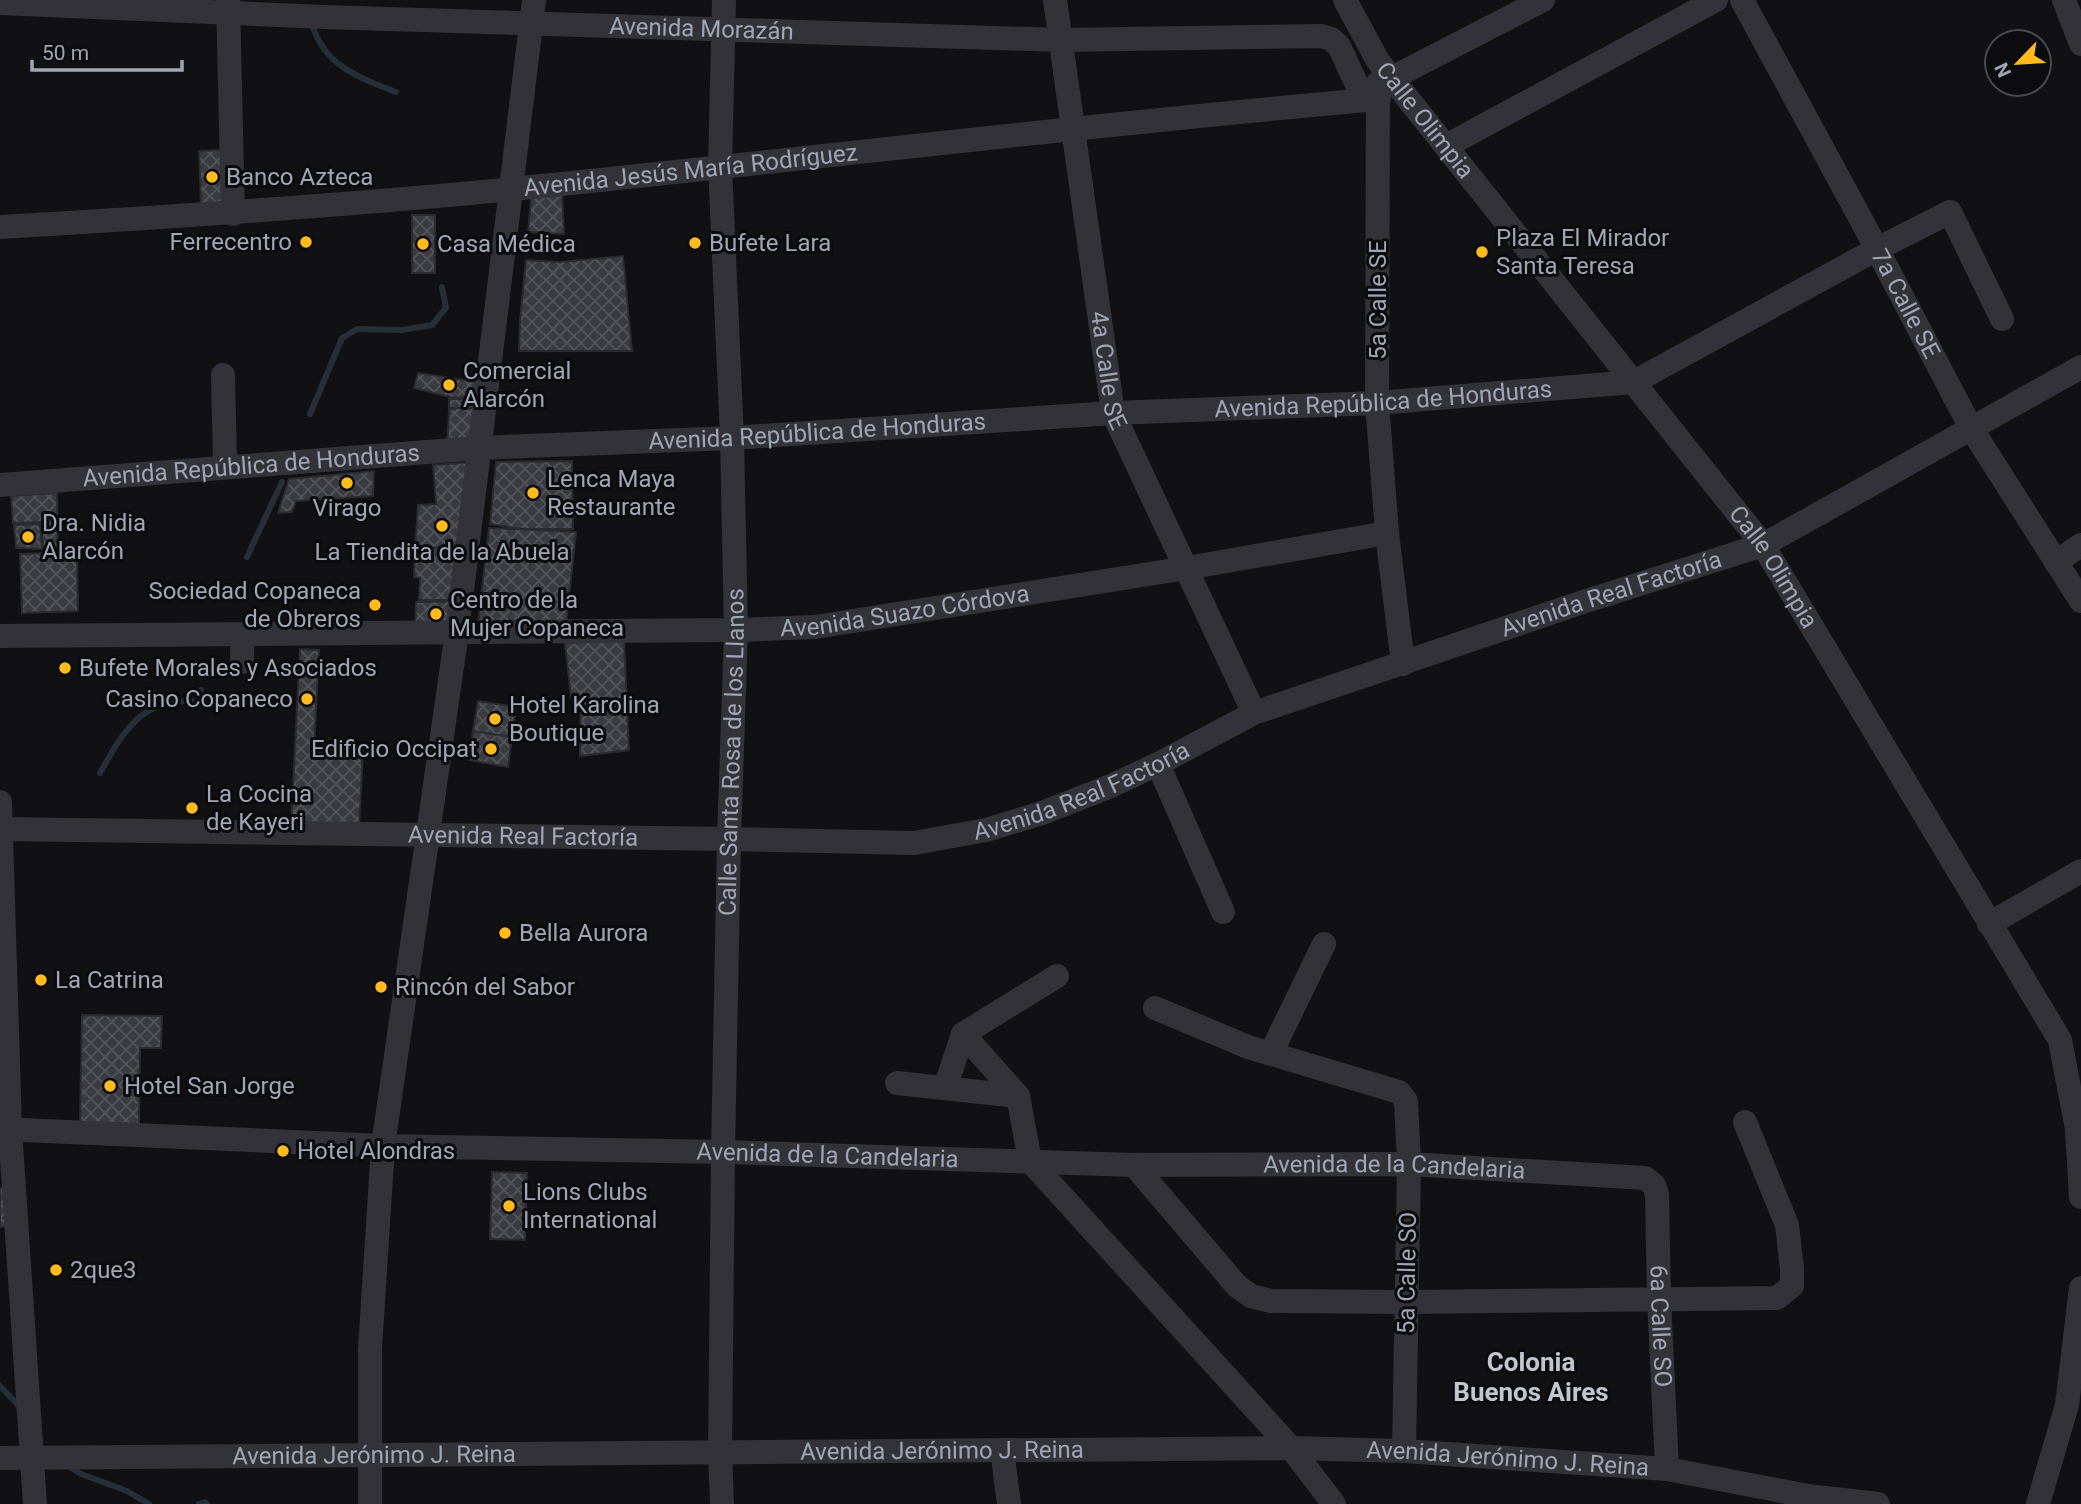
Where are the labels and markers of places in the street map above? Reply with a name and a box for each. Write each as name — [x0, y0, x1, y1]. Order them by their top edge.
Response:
place label: Banco Azteca — [226, 163, 373, 191]
marker: Banco Azteca — [204, 169, 220, 185]
place label: Plaza El Mirador Santa Teresa — [1496, 224, 1669, 280]
place label: Ferrecentro — [170, 228, 292, 256]
place label: Bufete Lara — [709, 229, 831, 257]
place label: Casa Médica — [437, 230, 576, 258]
marker: Ferrecentro — [298, 234, 314, 250]
marker: Bufete Lara — [687, 235, 703, 251]
marker: Casa Médica — [415, 236, 431, 252]
marker: Plaza El Mirador Santa Teresa — [1474, 244, 1490, 260]
place label: Comercial Alarcón — [463, 357, 571, 413]
marker: Comercial Alarcón — [441, 377, 457, 393]
place label: Lenca Maya Restaurante — [547, 465, 676, 521]
marker: Virago — [339, 475, 355, 491]
marker: Lenca Maya Restaurante — [525, 485, 541, 501]
place label: Virago — [313, 494, 382, 522]
place label: Dra. Nidia Alarcón — [42, 509, 146, 565]
marker: La Tiendita de la Abuela — [434, 518, 450, 534]
marker: Dra. Nidia Alarcón — [20, 529, 36, 545]
place label: La Tiendita de la Abuela — [315, 538, 569, 566]
place label: Sociedad Copaneca de Obreros — [148, 577, 361, 633]
place label: Centro de la Mujer Copaneca — [450, 586, 624, 642]
marker: Sociedad Copaneca de Obreros — [367, 597, 383, 613]
marker: Centro de la Mujer Copaneca — [428, 606, 444, 622]
place label: Bufete Morales y Asociados — [79, 654, 377, 682]
marker: Bufete Morales y Asociados — [57, 660, 73, 676]
place label: Casino Copaneco — [105, 685, 293, 713]
marker: Casino Copaneco — [299, 691, 315, 707]
place label: Hotel Karolina Boutique — [509, 691, 660, 747]
marker: Hotel Karolina Boutique — [487, 711, 503, 727]
place label: Edificio Occipat — [311, 735, 477, 763]
marker: Edificio Occipat — [483, 741, 499, 757]
place label: La Cocina de Kayeri — [206, 780, 312, 836]
marker: La Cocina de Kayeri — [184, 800, 200, 816]
place label: Bella Aurora — [519, 919, 648, 947]
marker: Bella Aurora — [497, 925, 513, 941]
place label: La Catrina — [55, 966, 164, 994]
marker: La Catrina — [33, 972, 49, 988]
place label: Rincón del Sabor — [395, 973, 575, 1001]
marker: Rincón del Sabor — [373, 979, 389, 995]
place label: Hotel San Jorge — [124, 1072, 295, 1100]
marker: Hotel San Jorge — [102, 1078, 118, 1094]
place label: Hotel Alondras — [297, 1137, 455, 1165]
marker: Hotel Alondras — [275, 1143, 291, 1159]
place label: Lions Clubs International — [523, 1178, 657, 1234]
marker: Lions Clubs International — [501, 1198, 517, 1214]
place label: 2que3 — [70, 1256, 137, 1284]
marker: 2que3 — [48, 1262, 64, 1278]

